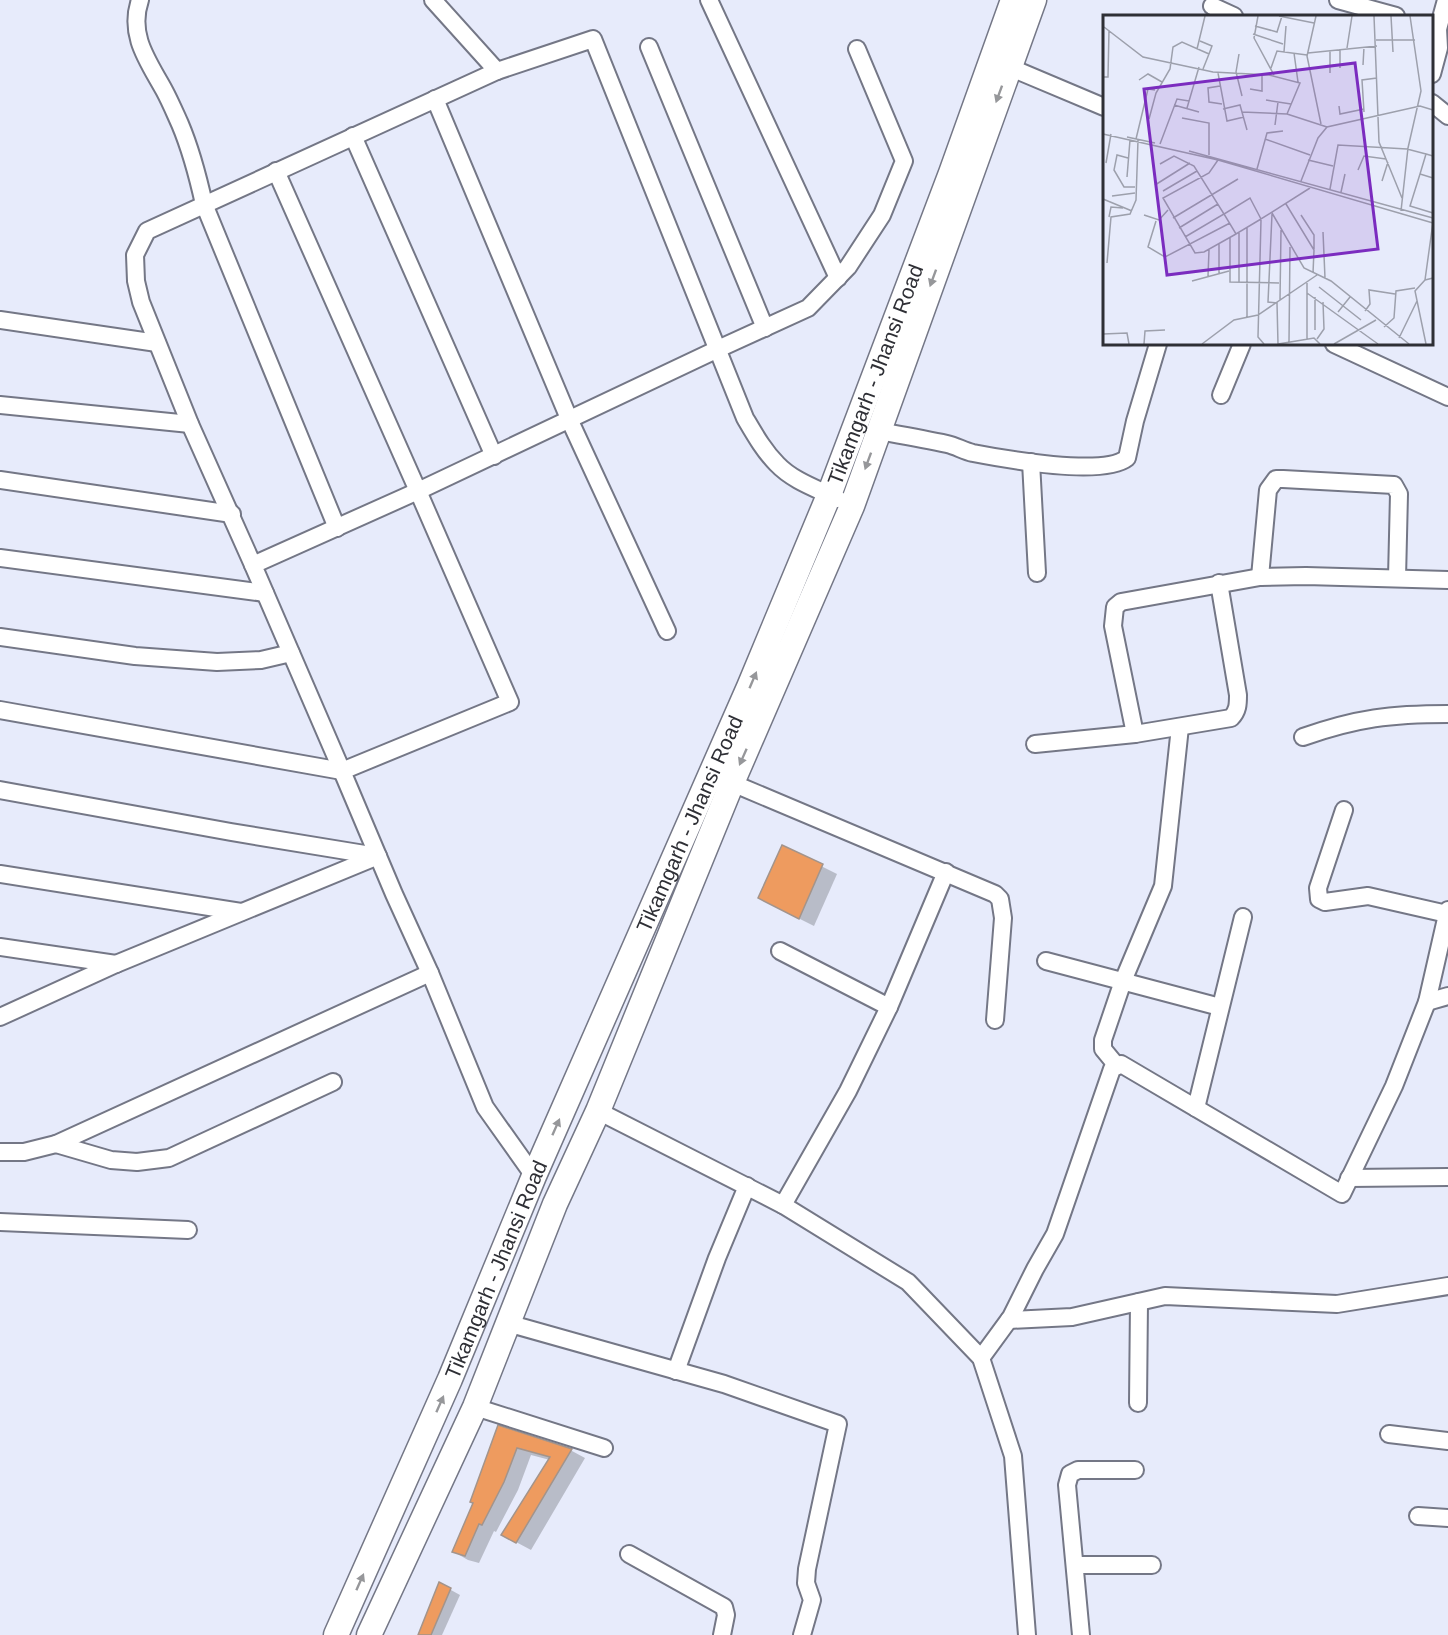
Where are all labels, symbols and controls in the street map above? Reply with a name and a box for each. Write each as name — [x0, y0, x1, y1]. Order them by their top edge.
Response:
inset map — [1103, 15, 1433, 345]
one-way arrow — [994, 85, 1004, 103]
street label: Tikamgarh - Jhansi Road — [822, 261, 927, 488]
one-way arrow — [928, 269, 938, 287]
one-way arrow — [862, 453, 872, 471]
one-way arrow — [748, 670, 758, 688]
street label: Tikamgarh - Jhansi Road — [631, 712, 747, 935]
one-way arrow — [738, 749, 748, 767]
one-way arrow — [551, 1118, 561, 1136]
street label: Tikamgarh - Jhansi Road — [440, 1157, 551, 1382]
one-way arrow — [435, 1395, 444, 1412]
one-way arrow — [355, 1572, 365, 1590]

